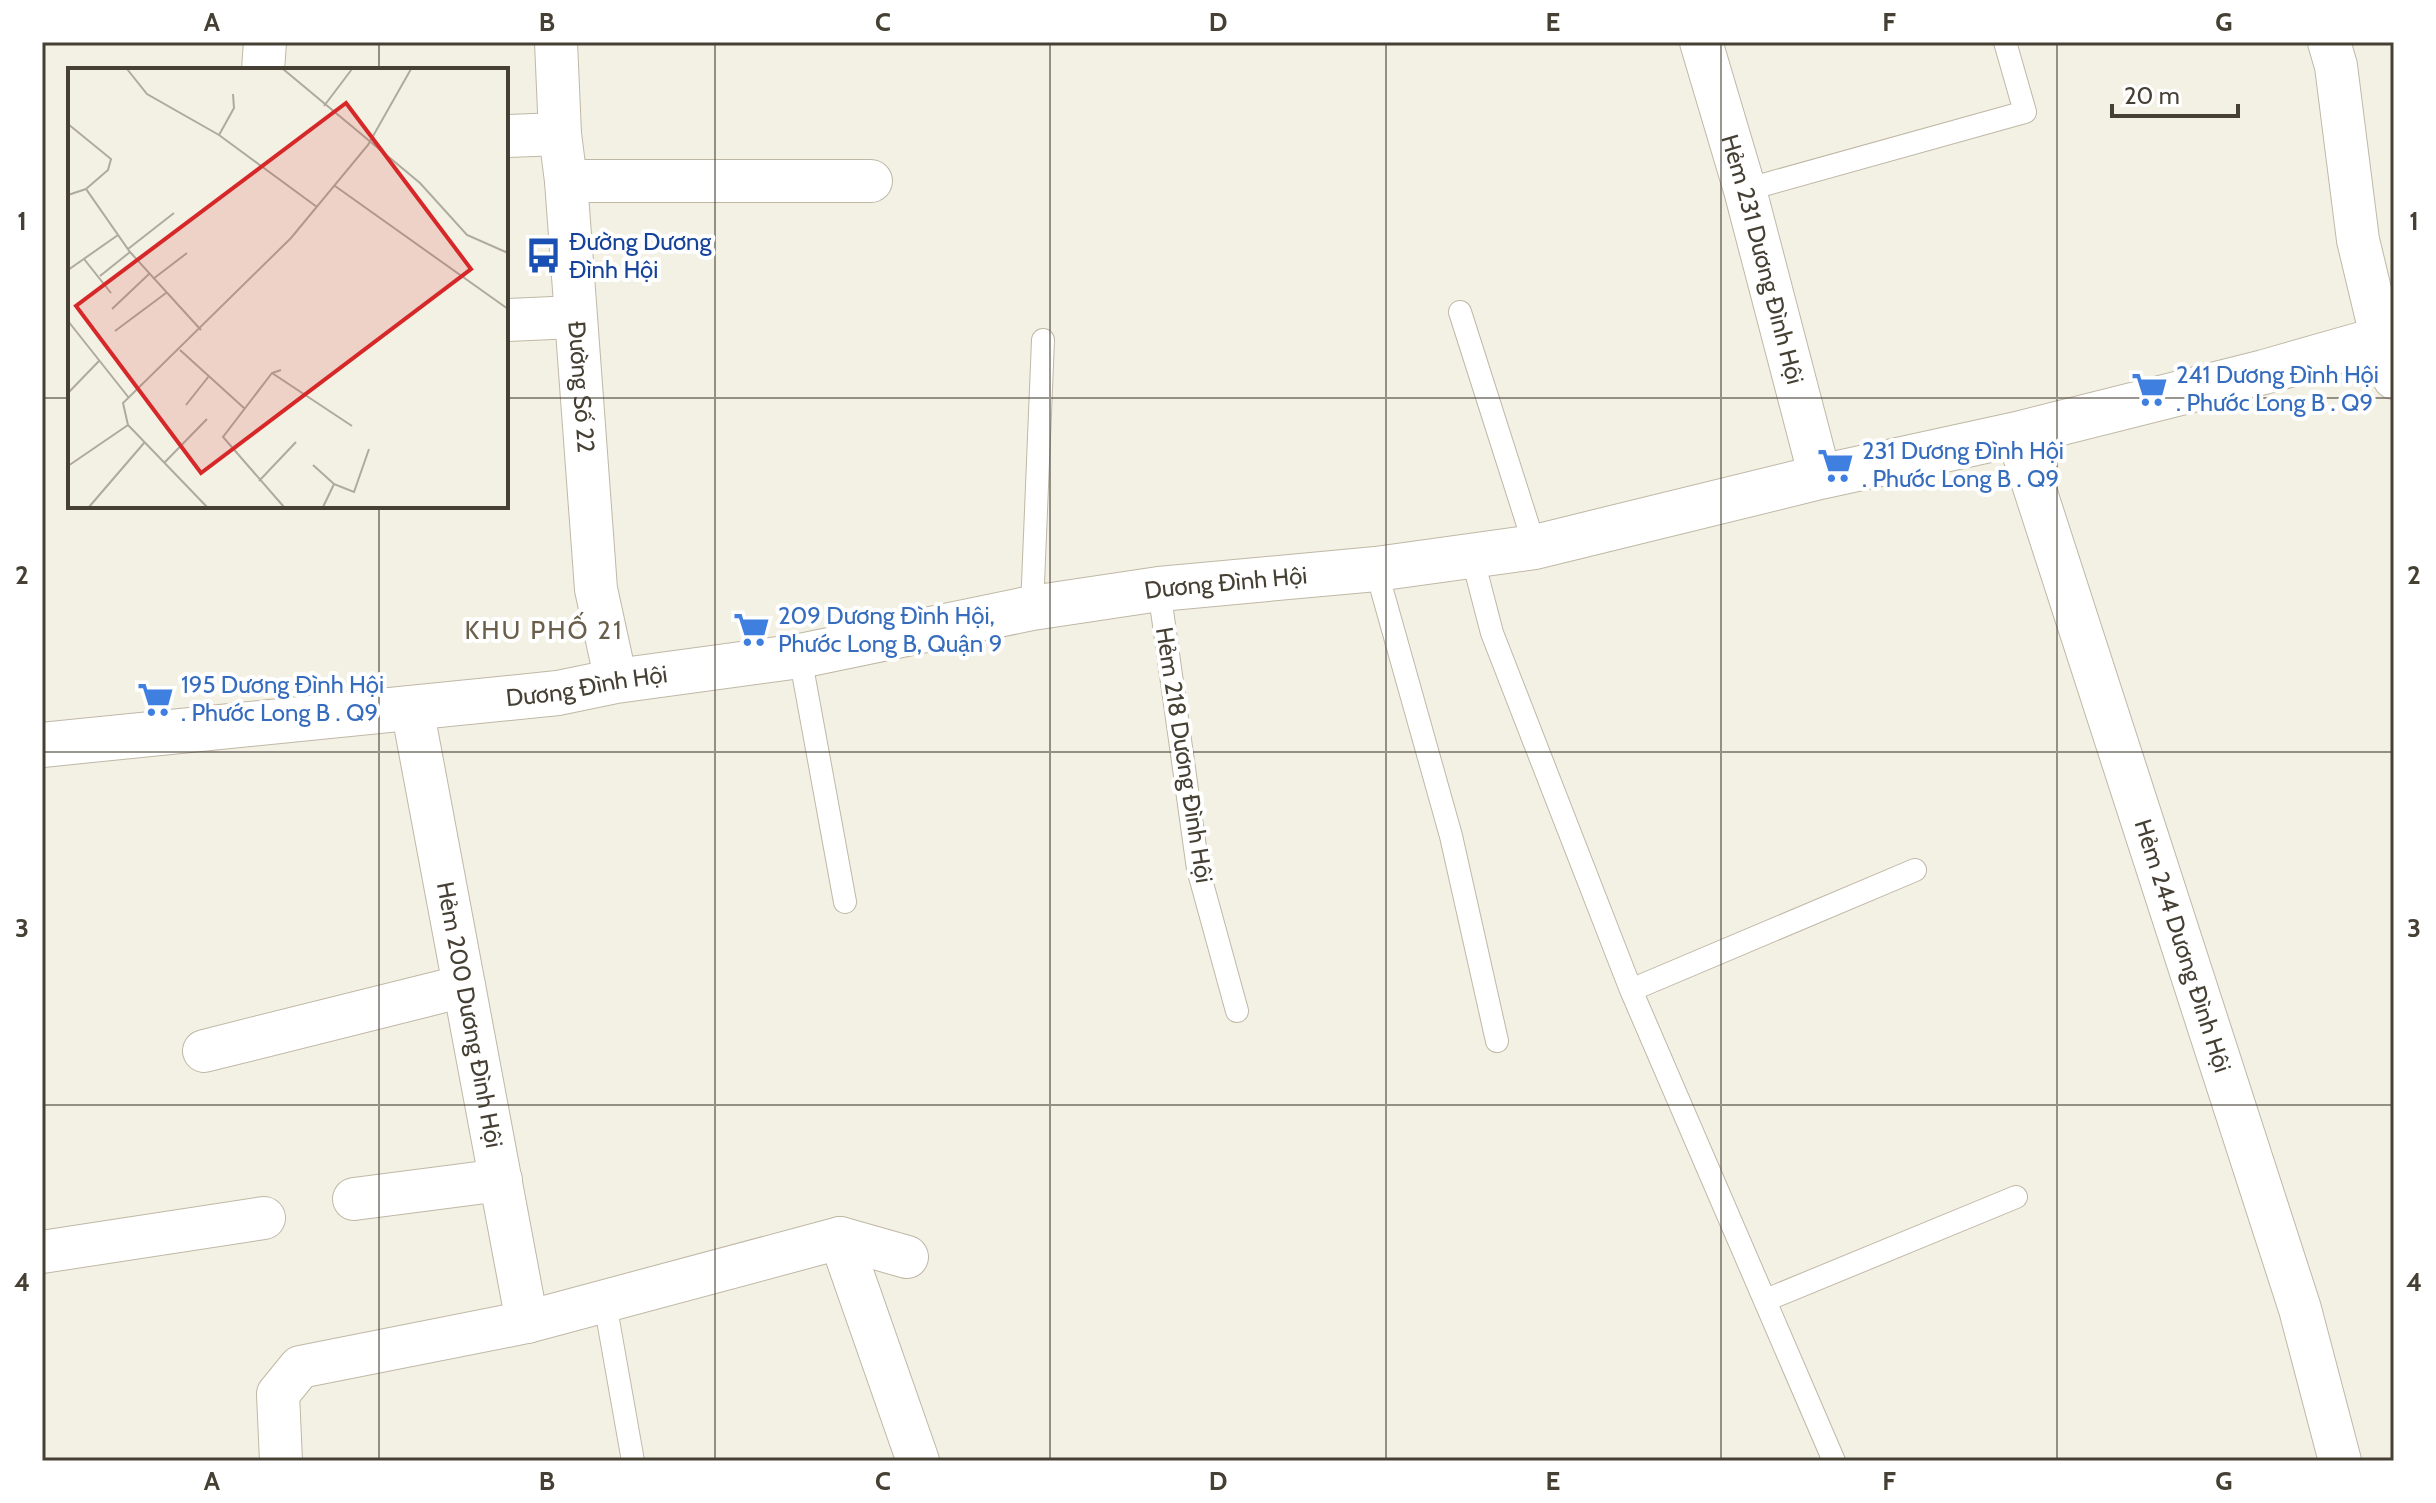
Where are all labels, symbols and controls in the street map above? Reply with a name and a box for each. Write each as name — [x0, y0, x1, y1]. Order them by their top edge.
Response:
text: A — [204, 6, 221, 38]
text: B — [539, 6, 555, 38]
text: C — [875, 6, 891, 38]
text: D — [1209, 6, 1227, 38]
text: E — [1546, 6, 1560, 38]
text: F — [1882, 6, 1896, 38]
text: G — [2215, 6, 2233, 38]
inset map — [68, 68, 508, 508]
scale bar — [2112, 68, 2238, 118]
text: 20 m — [2124, 81, 2180, 110]
street label: Hẻm 231 Dương Đình Hội — [1715, 131, 1810, 387]
text: 1 — [17, 205, 27, 237]
text: 1 — [2409, 205, 2419, 237]
place label: Đường Dương Đình Hội — [569, 227, 713, 284]
bus stop icon: Đường Dương Đình Hội — [524, 237, 562, 275]
street label: Đường Số 22 — [562, 320, 601, 454]
place label: 241 Dương Đình Hội . Phước Long B . Q9 — [2176, 360, 2379, 417]
supermarket icon: 241 Dương Đình Hội . Phước Long B . Q9 — [2131, 370, 2169, 408]
place label: 231 Dương Đình Hội . Phước Long B . Q9 — [1862, 436, 2064, 493]
supermarket icon: 231 Dương Đình Hội . Phước Long B . Q9 — [1817, 446, 1855, 484]
text: 2 — [15, 559, 29, 591]
text: 2 — [2407, 559, 2421, 591]
street label: Dương Đình Hội — [1142, 560, 1308, 605]
place label: 209 Dương Đình Hội, Phước Long B, Quận 9 — [778, 601, 1002, 658]
supermarket icon: 209 Dương Đình Hội, Phước Long B, Quận 9 — [733, 611, 771, 649]
district label: KHU PHỐ 21 — [465, 612, 623, 646]
street label: Hẻm 218 Dương Đình Hội — [1150, 625, 1219, 885]
street label: Dương Đình Hội — [505, 659, 669, 712]
place label: 195 Dương Đình Hội . Phước Long B . Q9 — [181, 670, 384, 727]
supermarket icon: 195 Dương Đình Hội . Phước Long B . Q9 — [136, 680, 174, 718]
street label: Hẻm 244 Dương Đình Hội — [2129, 816, 2238, 1076]
street label: Hẻm 200 Dương Đình Hội — [431, 879, 509, 1150]
text: 3 — [15, 912, 29, 944]
text: 3 — [2407, 912, 2421, 944]
text: 4 — [14, 1266, 30, 1298]
text: 4 — [2406, 1266, 2422, 1298]
text: A — [204, 1465, 221, 1497]
text: B — [539, 1465, 555, 1497]
text: C — [875, 1465, 891, 1497]
text: D — [1209, 1465, 1227, 1497]
text: E — [1546, 1465, 1560, 1497]
text: F — [1882, 1465, 1896, 1497]
text: G — [2215, 1465, 2233, 1497]

